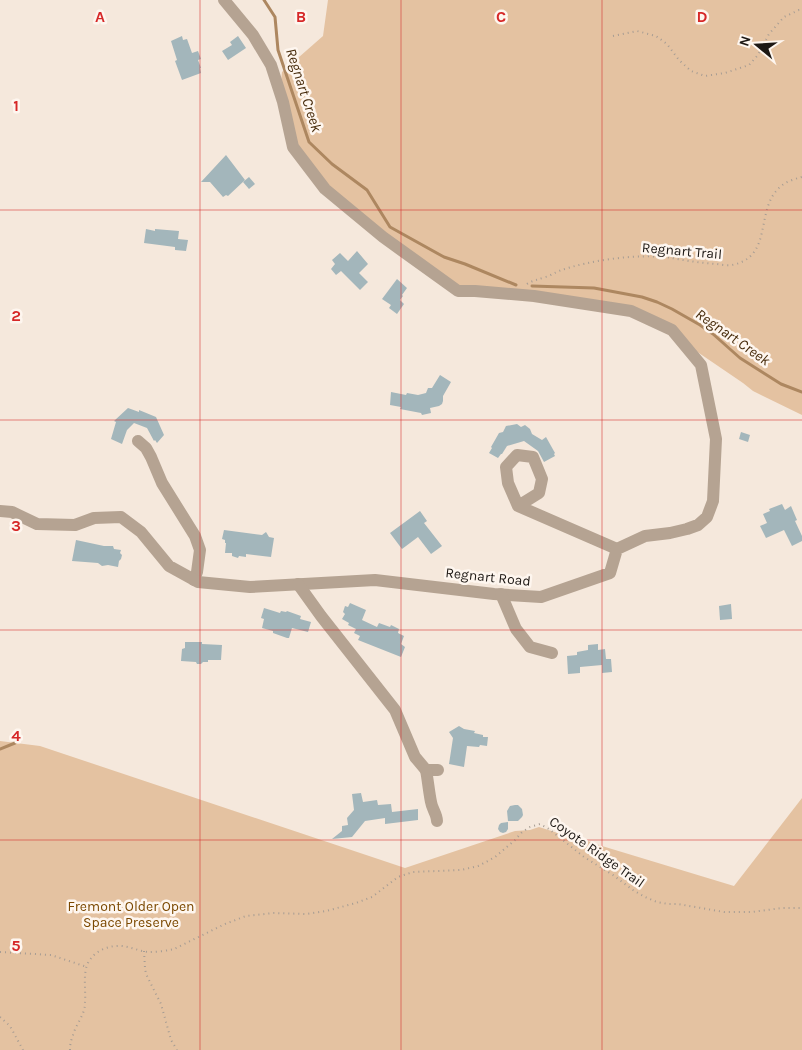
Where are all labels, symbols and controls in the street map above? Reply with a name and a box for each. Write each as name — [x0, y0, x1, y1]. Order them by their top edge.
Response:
text: A — [95, 7, 105, 26]
text: B — [296, 7, 306, 26]
text: C — [496, 7, 506, 26]
text: D — [697, 7, 708, 26]
north arrow — [732, 20, 782, 70]
text: N — [735, 34, 755, 49]
water label: Regnart Creek — [282, 46, 326, 134]
text: 1 — [13, 96, 19, 115]
street label: Regnart Trail — [641, 239, 723, 263]
water label: Regnart Creek — [692, 305, 774, 370]
text: 2 — [11, 306, 21, 325]
text: 3 — [11, 516, 21, 535]
street label: Regnart Road — [444, 564, 532, 590]
text: 4 — [11, 726, 21, 745]
street label: Coyote Ridge Trail — [546, 813, 648, 891]
park label: Fremont Older Open Space Preserve — [67, 898, 195, 931]
text: 5 — [11, 936, 21, 955]

